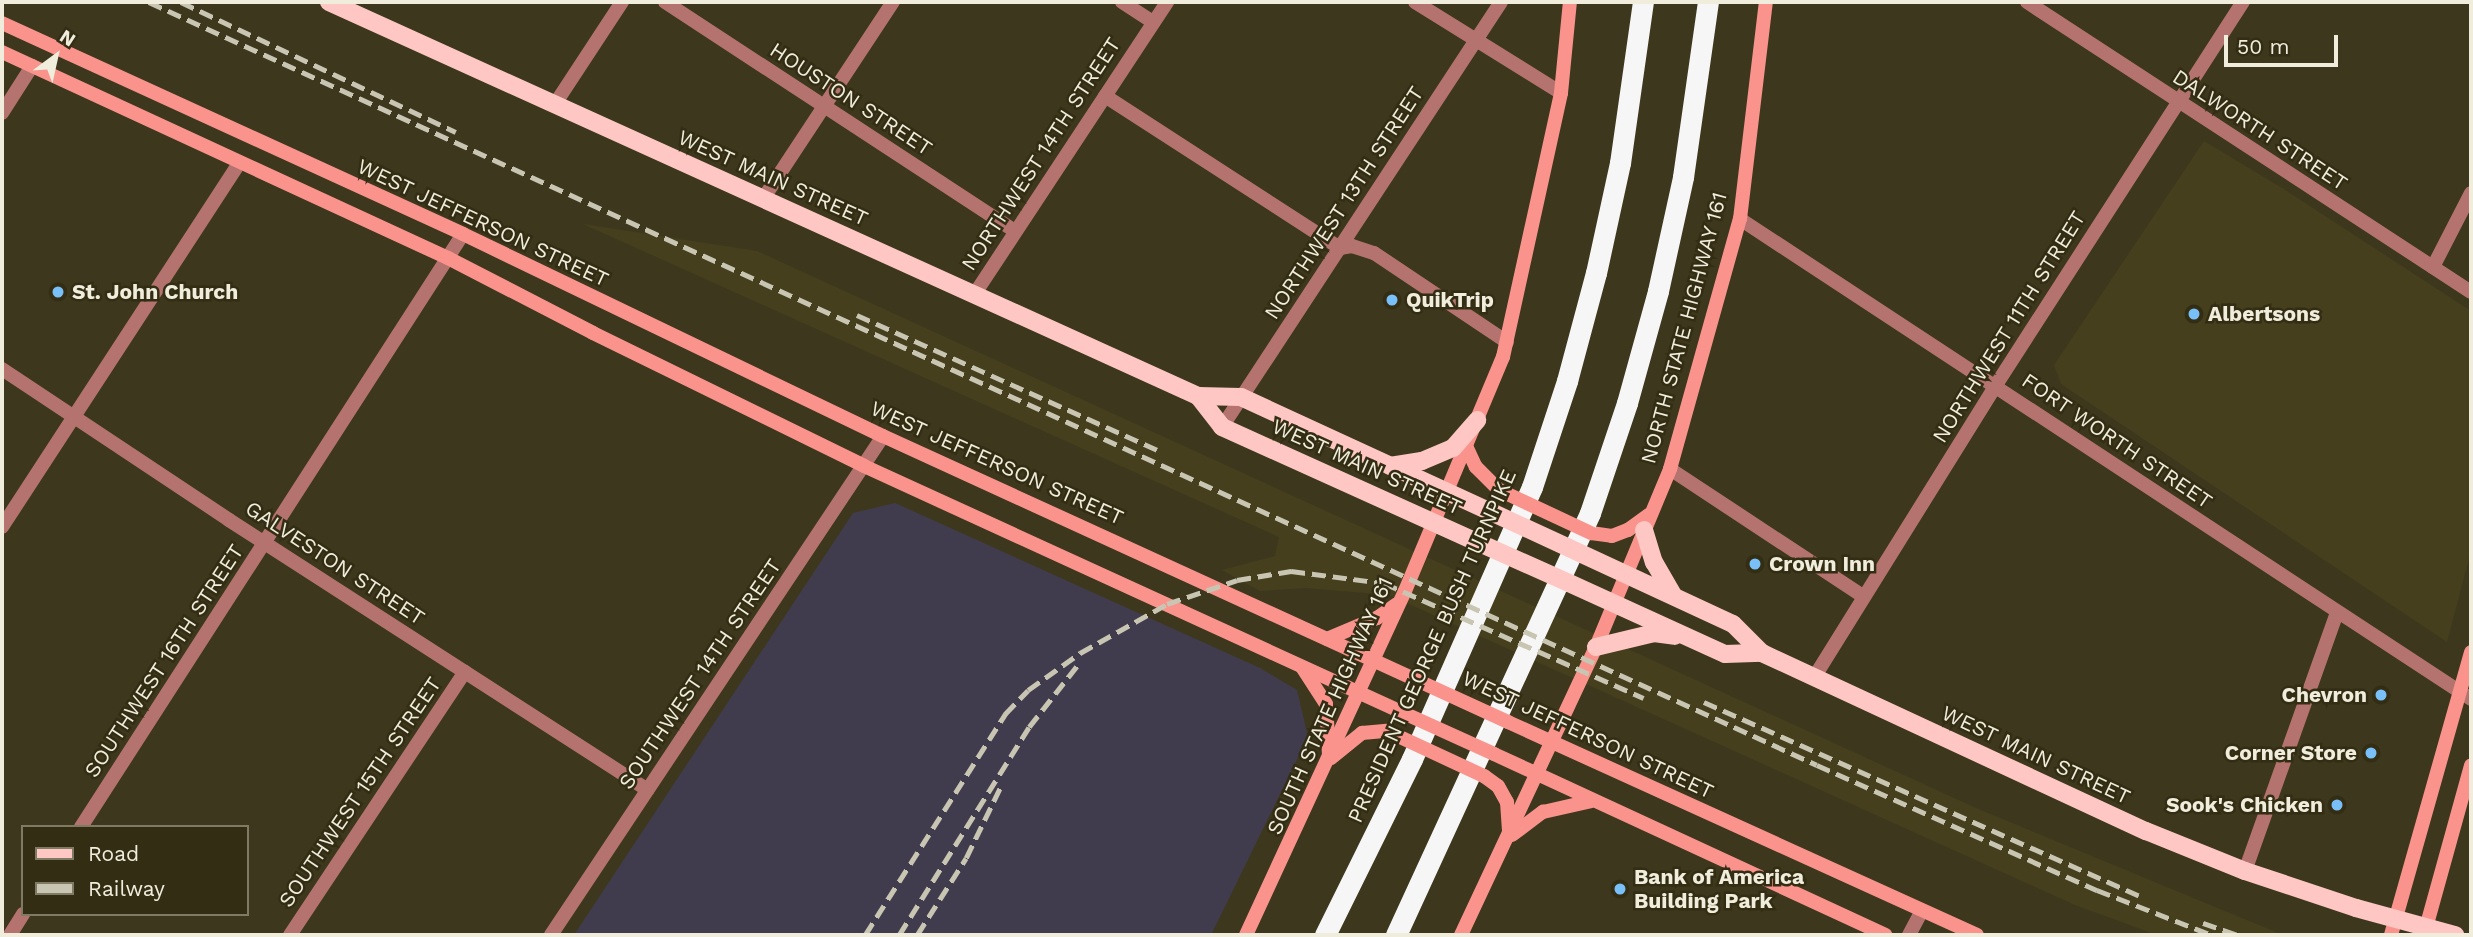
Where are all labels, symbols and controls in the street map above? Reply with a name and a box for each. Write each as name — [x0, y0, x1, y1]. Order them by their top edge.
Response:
north arrow — [21, 21, 91, 91]
scale bar — [2228, 21, 2342, 65]
text: N — [56, 24, 80, 51]
street label: NORTHWEST 14TH STREET — [956, 32, 1126, 276]
text: 50 m — [2237, 34, 2289, 59]
street label: HOUSTON STREET — [765, 37, 937, 161]
street label: DALWORTH STREET — [2168, 64, 2352, 196]
street label: NORTHWEST 13TH STREET — [1259, 81, 1429, 325]
street label: WEST MAIN STREET — [674, 125, 872, 231]
street label: WEST JEFFERSON STREET — [353, 153, 613, 293]
street label: NORTH STATE HIGHWAY 161 — [1635, 189, 1733, 467]
street label: NORTHWEST 11TH STREET — [1927, 206, 2091, 448]
place label: St. John Church — [72, 279, 239, 305]
marker: St. John Church — [50, 284, 66, 300]
place label: QuikTrip — [1406, 287, 1494, 313]
marker: QuikTrip — [1384, 292, 1400, 308]
place label: Albertsons — [2208, 301, 2320, 327]
marker: Albertsons — [2186, 306, 2202, 322]
street label: FORT WORTH STREET — [2017, 368, 2217, 514]
street label: WEST JEFFERSON STREET — [866, 396, 1128, 530]
street label: WEST MAIN STREET — [1268, 414, 1466, 520]
street label: PRESIDENT GEORGE BUSH TURNPIKE — [1342, 465, 1522, 827]
street label: GALVESTON STREET — [241, 496, 429, 630]
street label: SOUTHWEST 16TH STREET — [79, 539, 249, 783]
place label: Crown Inn — [1769, 551, 1875, 577]
street label: SOUTHWEST 14TH STREET — [613, 554, 787, 794]
marker: Crown Inn — [1747, 556, 1763, 572]
street label: SOUTH STATE HIGHWAY 161 — [1261, 573, 1399, 839]
street label: WEST JEFFERSON STREET — [1458, 665, 1718, 805]
street label: SOUTHWEST 15TH STREET — [273, 672, 447, 912]
place label: Chevron — [2282, 682, 2367, 708]
marker: Chevron — [2373, 687, 2389, 703]
street label: WEST MAIN STREET — [1937, 700, 2135, 810]
place label: Corner Store — [2225, 740, 2357, 766]
marker: Corner Store — [2363, 745, 2379, 761]
place label: Sook's Chicken — [2166, 792, 2323, 818]
marker: Sook's Chicken — [2329, 797, 2345, 813]
legend — [21, 825, 248, 916]
text: Road — [88, 841, 139, 866]
place label: Bank of America Building Park — [1634, 864, 1805, 914]
text: Railway — [88, 876, 165, 901]
marker: Bank of America Building Park — [1612, 881, 1628, 897]

